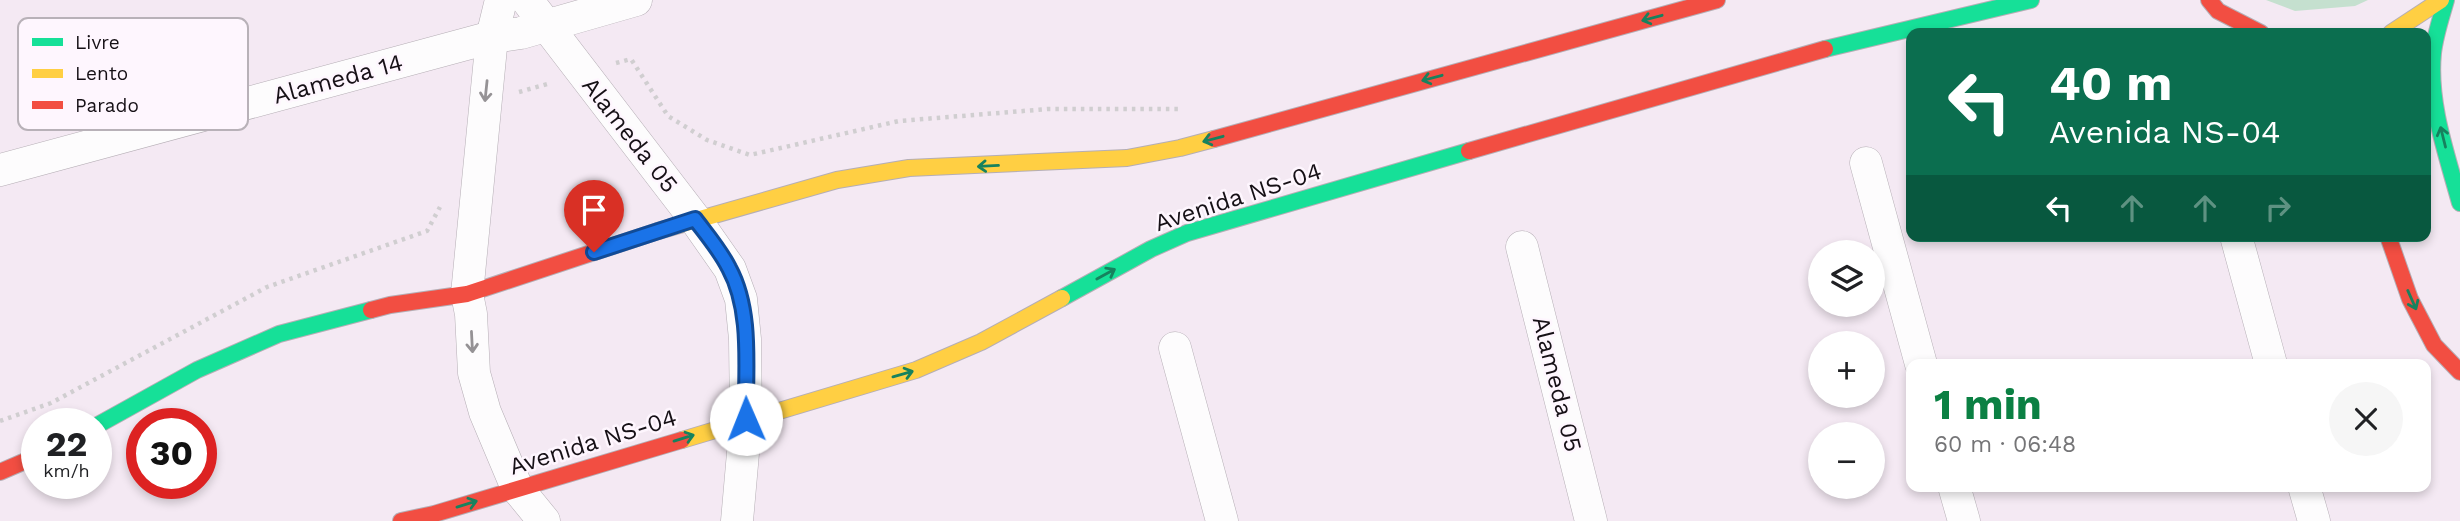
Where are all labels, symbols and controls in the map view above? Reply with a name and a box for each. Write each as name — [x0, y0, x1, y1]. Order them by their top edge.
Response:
one-way arrow — [1641, 12, 1663, 25]
legend — [18, 18, 248, 130]
text: Livre — [75, 31, 120, 54]
street label: Alameda 14 — [270, 48, 406, 110]
text: 40 m — [2049, 54, 2172, 112]
icon: left — [1934, 56, 2025, 147]
text: Lento — [75, 62, 128, 85]
street label: Alameda 05 — [576, 72, 684, 198]
one-way arrow — [1421, 73, 1443, 86]
one-way arrow — [480, 79, 493, 102]
text: Parado — [75, 94, 139, 117]
text: Avenida NS-04 — [2049, 113, 2281, 151]
one-way arrow — [2436, 127, 2449, 149]
one-way arrow — [1202, 133, 1224, 146]
street label: Avenida NS-04 — [1151, 157, 1325, 237]
one-way arrow — [977, 159, 1000, 172]
pin — [564, 180, 624, 252]
icon: left — [2040, 189, 2078, 227]
icon: ahead — [2113, 189, 2151, 227]
icon: ahead — [2186, 189, 2224, 227]
icon: right — [2259, 189, 2297, 227]
icon: arrive — [575, 191, 613, 229]
map controls — [1808, 240, 1885, 499]
button: layers — [1808, 240, 1885, 317]
one-way arrow — [1096, 267, 1116, 281]
one-way arrow — [2406, 289, 2419, 310]
street label: Alameda 05 — [1527, 313, 1587, 455]
one-way arrow — [466, 330, 479, 353]
button: + — [1808, 331, 1885, 408]
one-way arrow — [891, 366, 913, 379]
text: 1 min — [1934, 380, 2042, 429]
position arrow — [709, 382, 783, 456]
button: close — [2329, 382, 2403, 456]
street label: Avenida NS-04 — [506, 403, 680, 481]
speed limit sign: 30 — [126, 408, 217, 499]
button: − — [1808, 422, 1885, 499]
text: 22 — [46, 423, 87, 465]
one-way arrow — [673, 430, 695, 443]
text: 60 m · 06:48 — [1934, 431, 2076, 458]
text: km/h — [43, 460, 90, 481]
one-way arrow — [455, 496, 477, 509]

